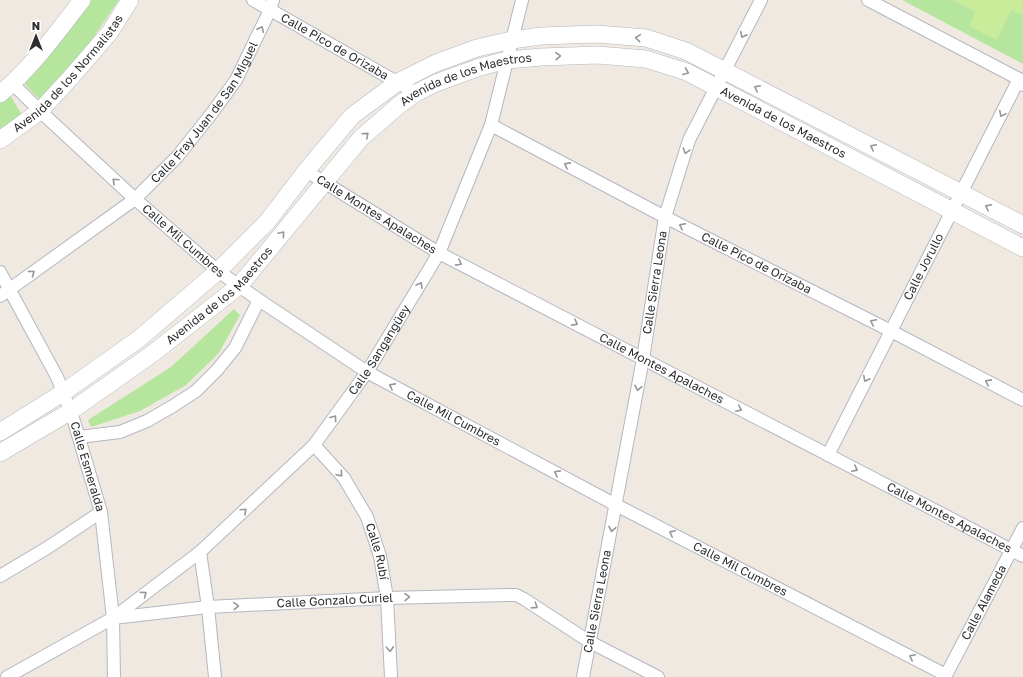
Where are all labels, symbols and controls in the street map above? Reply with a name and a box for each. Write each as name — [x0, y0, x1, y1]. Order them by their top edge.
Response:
street label: Calle Pico de Orizaba — [278, 9, 391, 83]
street label: Avenida de los Normalistas — [9, 10, 125, 134]
north arrow — [16, 16, 56, 56]
one-way arrow — [256, 26, 264, 33]
one-way arrow — [741, 30, 748, 38]
one-way arrow — [635, 33, 641, 42]
street label: Calle Fray Juan de San Miguel — [147, 39, 261, 186]
street label: Avenida de los Maestros — [397, 50, 532, 109]
one-way arrow — [555, 52, 562, 61]
one-way arrow — [683, 68, 690, 76]
street label: Avenida de los Maestros — [718, 83, 849, 161]
one-way arrow — [754, 85, 761, 93]
one-way arrow — [999, 110, 1007, 117]
one-way arrow — [361, 132, 369, 139]
one-way arrow — [870, 145, 877, 152]
one-way arrow — [682, 147, 690, 154]
one-way arrow — [564, 162, 571, 170]
street label: Calle Montes Apalaches — [314, 171, 440, 257]
one-way arrow — [112, 178, 120, 186]
street label: Calle Mil Cumbres — [139, 201, 228, 280]
one-way arrow — [985, 204, 993, 212]
one-way arrow — [678, 223, 686, 231]
street label: Calle Pico de Orizaba — [699, 228, 814, 297]
street label: Calle Sierra Leona — [639, 230, 670, 335]
one-way arrow — [277, 231, 284, 239]
street label: Calle Jorullo — [900, 231, 946, 303]
street label: Avenida de los Maestros — [163, 243, 275, 347]
one-way arrow — [455, 258, 462, 266]
one-way arrow — [28, 270, 35, 278]
one-way arrow — [415, 282, 422, 289]
street label: Calle Sangangüey — [345, 302, 413, 398]
one-way arrow — [570, 318, 578, 326]
one-way arrow — [870, 319, 877, 327]
street label: Calle Montes Apalaches — [597, 329, 727, 407]
one-way arrow — [863, 375, 871, 382]
one-way arrow — [985, 379, 993, 386]
one-way arrow — [389, 383, 396, 391]
one-way arrow — [634, 385, 643, 391]
street label: Calle Mil Cumbres — [404, 387, 503, 449]
one-way arrow — [735, 404, 743, 412]
one-way arrow — [329, 415, 336, 422]
street label: Calle Esmeralda — [67, 420, 108, 513]
one-way arrow — [851, 464, 858, 472]
one-way arrow — [335, 469, 343, 477]
one-way arrow — [553, 470, 561, 478]
street label: Calle Montes Apalaches — [884, 479, 1014, 556]
one-way arrow — [239, 508, 247, 515]
street label: Calle Rubí — [363, 521, 392, 582]
one-way arrow — [608, 526, 616, 532]
one-way arrow — [669, 531, 676, 538]
street label: Calle Mil Cumbres — [691, 538, 790, 599]
street label: Calle Sierra Leona — [580, 549, 614, 654]
street label: Calle Alameda — [958, 562, 1009, 642]
street label: Calle Gonzalo Curiel — [276, 590, 393, 611]
one-way arrow — [140, 592, 147, 599]
one-way arrow — [404, 593, 410, 601]
one-way arrow — [530, 601, 537, 608]
one-way arrow — [233, 602, 239, 610]
one-way arrow — [386, 646, 394, 652]
one-way arrow — [909, 654, 916, 662]

